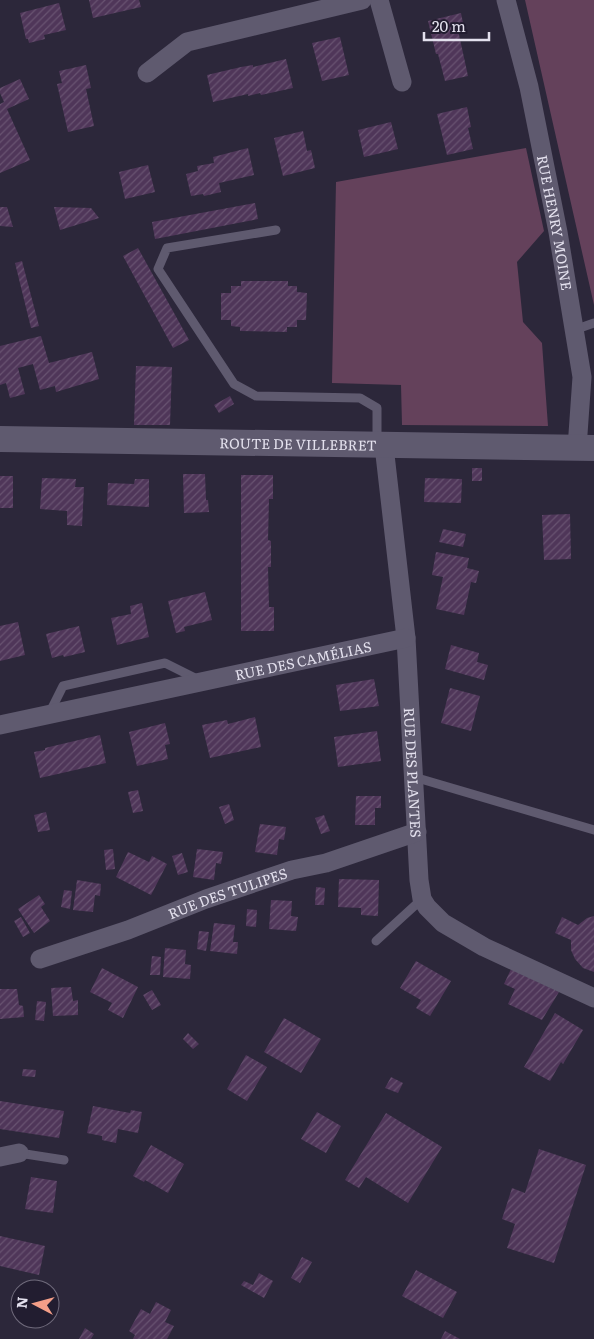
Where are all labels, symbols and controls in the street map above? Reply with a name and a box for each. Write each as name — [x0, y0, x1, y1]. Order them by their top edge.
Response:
scale bar — [424, 10, 489, 42]
text: 20 m — [432, 14, 466, 37]
street label: RUE HENRY MOINE — [533, 153, 577, 292]
street label: ROUTE DE VILLEBRET — [219, 432, 377, 455]
street label: RUE DES CAMÉLIAS — [233, 636, 373, 684]
street label: RUE DES PLANTES — [400, 707, 427, 838]
street label: RUE DES TULIPES — [165, 862, 290, 923]
north arrow — [10, 1279, 60, 1329]
text: N — [11, 1295, 32, 1309]

